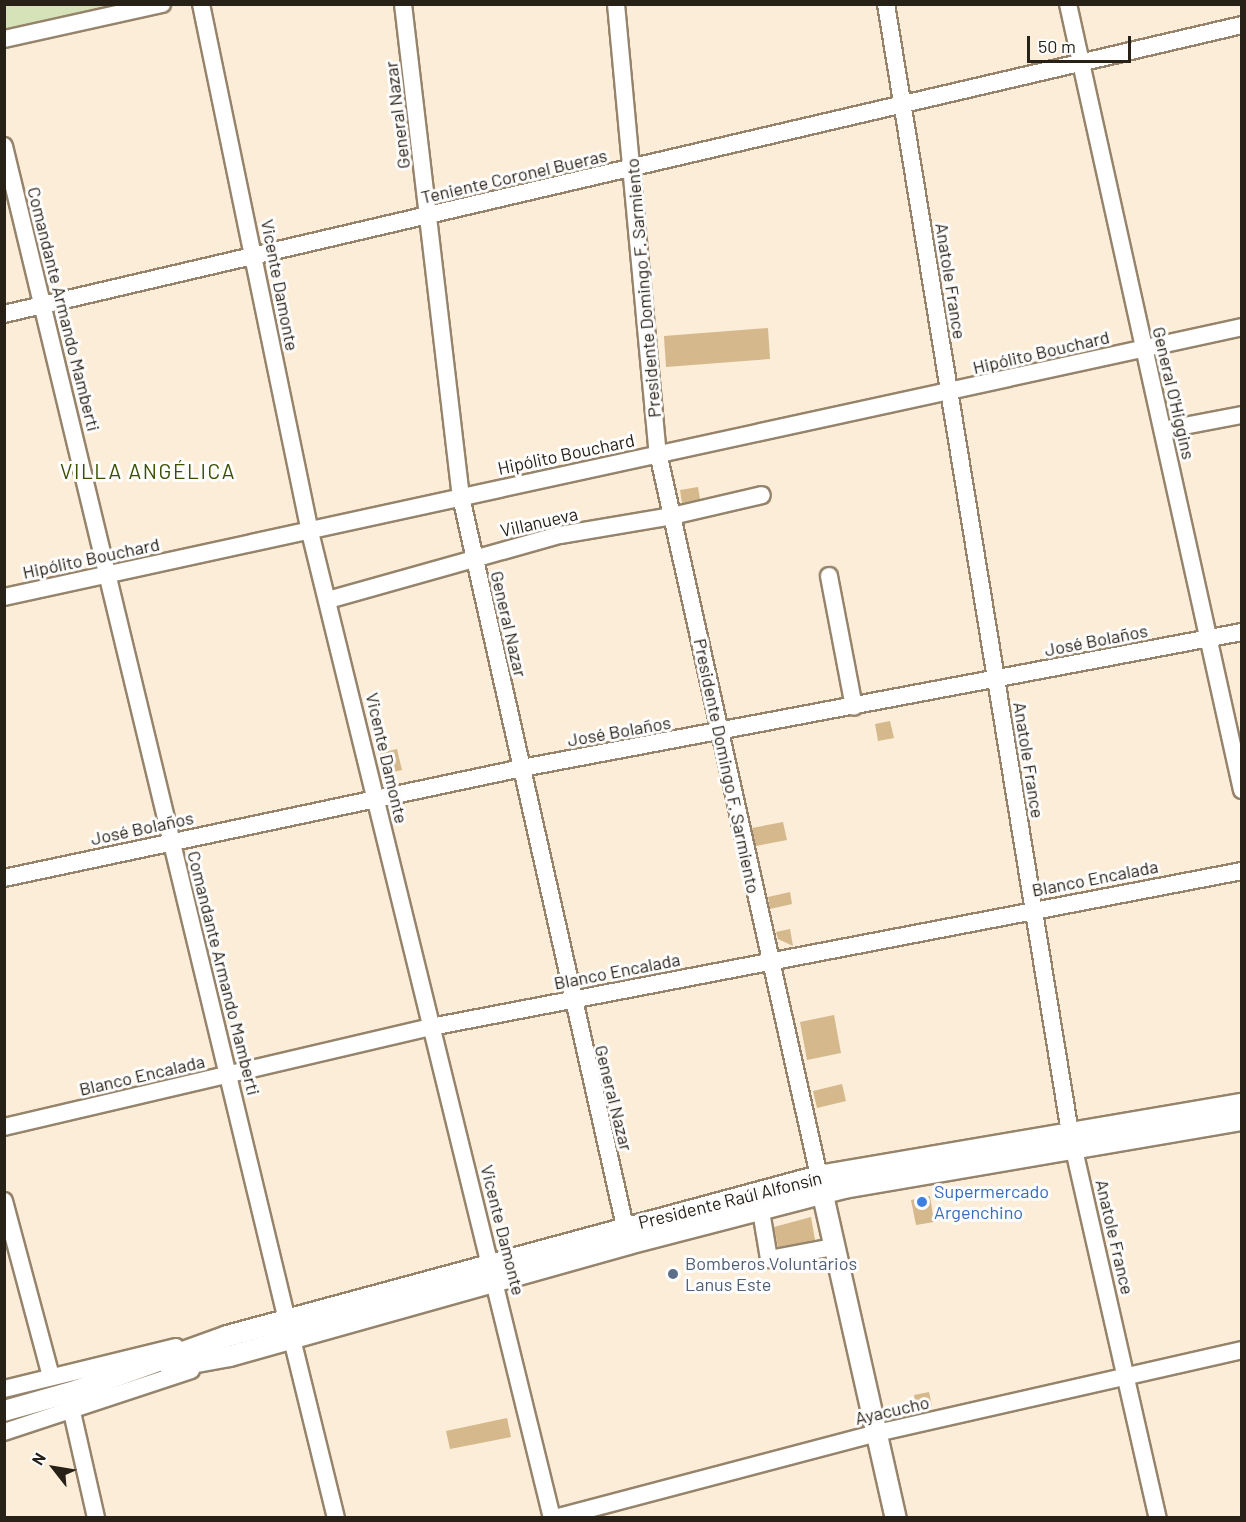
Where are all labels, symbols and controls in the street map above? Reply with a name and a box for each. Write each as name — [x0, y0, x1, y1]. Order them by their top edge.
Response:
scale bar — [1030, 24, 1134, 62]
text: 50 m — [1038, 35, 1076, 57]
street label: General Nazar — [380, 60, 414, 170]
street label: Teniente Coronel Bueras — [419, 144, 609, 208]
street label: Presidente Domingo F. Sarmiento — [621, 157, 665, 419]
street label: Comandante Armando Mamberti — [23, 185, 105, 433]
street label: Vicente Damonte — [257, 217, 303, 353]
street label: Anatole France — [931, 221, 971, 341]
street label: General O'Higgins — [1148, 325, 1200, 461]
street label: Hipólito Bouchard — [971, 326, 1111, 378]
street label: Hipólito Bouchard — [496, 429, 636, 479]
district label: VILLA ANGÉLICA — [60, 458, 236, 484]
street label: Villanueva — [498, 503, 580, 541]
street label: Hipólito Bouchard — [21, 533, 161, 583]
street label: General Nazar — [486, 569, 532, 679]
street label: José Bolaños — [1043, 619, 1149, 661]
street label: Presidente Domingo F. Sarmiento — [689, 636, 765, 896]
street label: Vicente Damonte — [361, 690, 413, 826]
street label: Anatole France — [1009, 700, 1049, 820]
street label: José Bolaños — [566, 711, 672, 751]
street label: José Bolaños — [89, 807, 195, 849]
street label: Comandante Armando Mamberti — [183, 849, 265, 1097]
street label: Blanco Encalada — [1030, 855, 1160, 901]
street label: Blanco Encalada — [552, 948, 682, 994]
street label: General Nazar — [590, 1043, 638, 1153]
street label: Blanco Encalada — [77, 1050, 207, 1100]
street label: Vicente Damonte — [476, 1163, 530, 1297]
street label: Presidente Raúl Alfonsín — [636, 1167, 824, 1233]
street label: Anatole France — [1091, 1177, 1139, 1297]
place label: Supermercado Argenchino — [934, 1181, 1049, 1224]
marker: Supermercado Argenchino — [915, 1195, 929, 1209]
place label: Bomberos Voluntarios Lanus Este — [685, 1253, 857, 1296]
marker: Bomberos Voluntarios Lanus Este — [666, 1267, 680, 1281]
street label: Ayacucho — [853, 1391, 931, 1429]
north arrow — [24, 1438, 84, 1498]
text: N — [27, 1449, 49, 1468]

